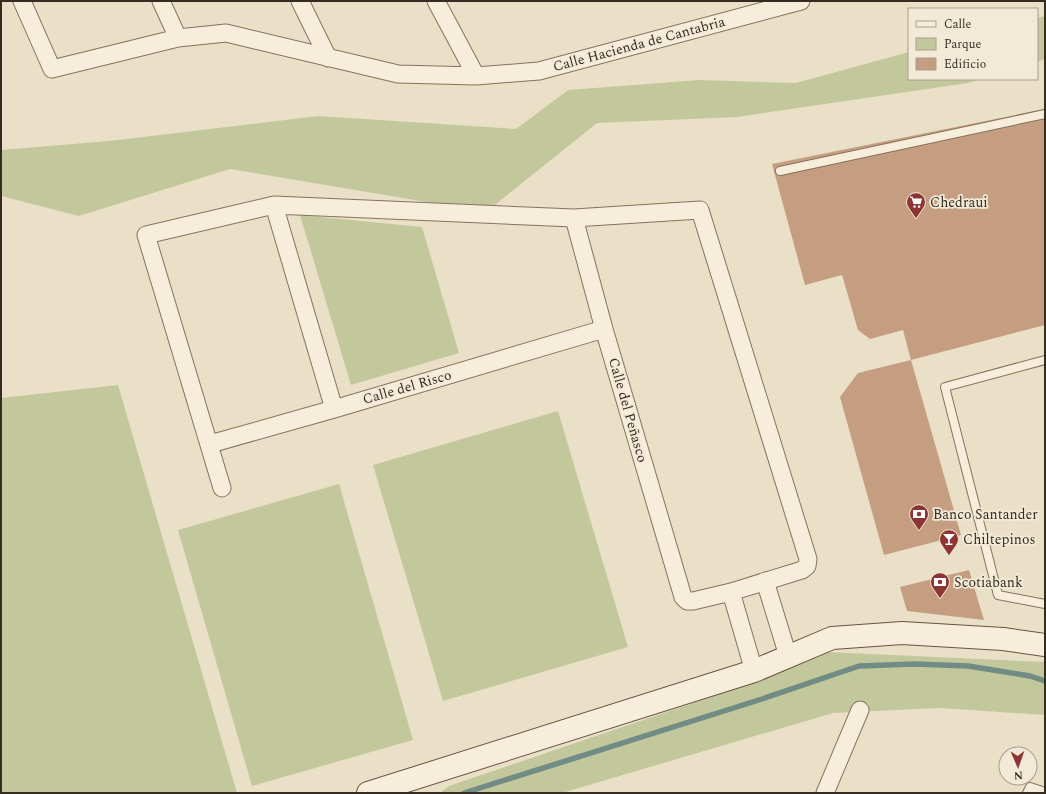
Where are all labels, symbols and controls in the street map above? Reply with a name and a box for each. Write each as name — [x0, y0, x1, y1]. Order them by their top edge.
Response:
legend — [908, 8, 1038, 80]
street label: Calle Hacienda de Cantabria — [551, 11, 728, 77]
text: Calle — [944, 15, 972, 34]
text: Parque — [944, 35, 981, 54]
text: Edificio — [944, 55, 986, 74]
supermarket icon: Chedraui — [905, 191, 927, 219]
place label: Chedraui — [930, 192, 988, 213]
street label: Calle del Peñasco — [603, 355, 653, 465]
street label: Calle del Risco — [360, 364, 454, 410]
bank icon: Banco Santander — [908, 503, 930, 531]
place label: Banco Santander — [933, 504, 1038, 525]
bar icon: Chiltepinos — [938, 528, 960, 556]
place label: Chiltepinos — [963, 529, 1036, 550]
bank icon: Scotiabank — [929, 571, 951, 599]
place label: Scotiabank — [954, 572, 1023, 593]
north arrow — [998, 746, 1038, 786]
text: N — [1014, 767, 1023, 784]

